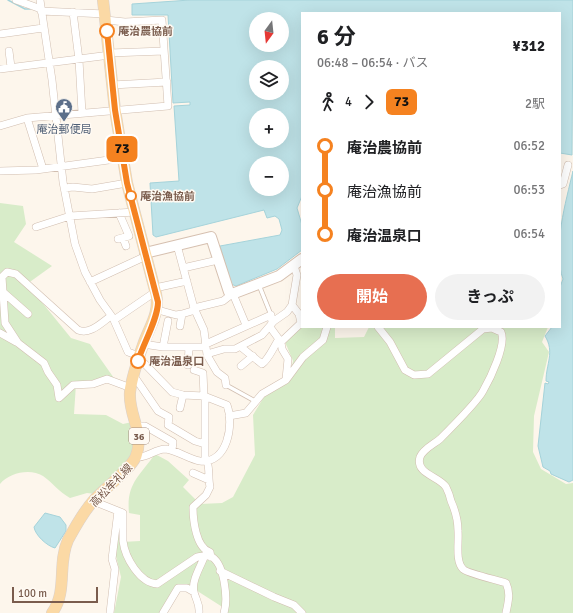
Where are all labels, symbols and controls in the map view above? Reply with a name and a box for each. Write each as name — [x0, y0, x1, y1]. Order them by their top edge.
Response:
north arrow — [249, 12, 289, 52]
map controls — [249, 12, 289, 196]
marker: 庵治農協前 — [99, 23, 115, 39]
text: 6 分 — [317, 23, 356, 50]
place label: 庵治農協前 — [118, 25, 173, 38]
text: ¥312 — [513, 37, 545, 55]
text: 06:48 – 06:54 · バス — [317, 55, 428, 71]
button: layers — [249, 60, 289, 100]
icon: walk — [317, 91, 339, 113]
icon: forward — [358, 91, 380, 113]
text: 73 — [394, 93, 409, 110]
text: 4 — [345, 94, 352, 110]
text: 2駅 — [525, 96, 545, 112]
public building icon: 庵治郵便局 — [54, 97, 74, 122]
button: + — [249, 108, 289, 148]
place label: 庵治郵便局 — [37, 123, 92, 136]
line badge: 73 — [104, 136, 140, 162]
text: 06:52 — [513, 138, 545, 154]
text: 庵治農協前 — [347, 139, 422, 157]
text: 73 — [114, 140, 130, 157]
button: − — [249, 156, 289, 196]
text: 06:53 — [513, 182, 545, 198]
text: 庵治漁協前 — [347, 183, 422, 201]
marker: 庵治漁協前 — [125, 190, 137, 202]
place label: 庵治漁協前 — [140, 190, 195, 203]
text: 06:54 — [513, 226, 545, 242]
text: 庵治温泉口 — [347, 227, 422, 245]
button: 開始 — [317, 274, 427, 320]
button: きっぷ — [435, 274, 545, 320]
marker: 庵治温泉口 — [130, 353, 146, 369]
place label: 庵治温泉口 — [149, 355, 204, 368]
road number: 36 — [129, 428, 149, 444]
street label: 高松牟礼線 — [88, 461, 135, 510]
scale bar — [12, 585, 98, 604]
text: 100 m — [18, 587, 47, 600]

